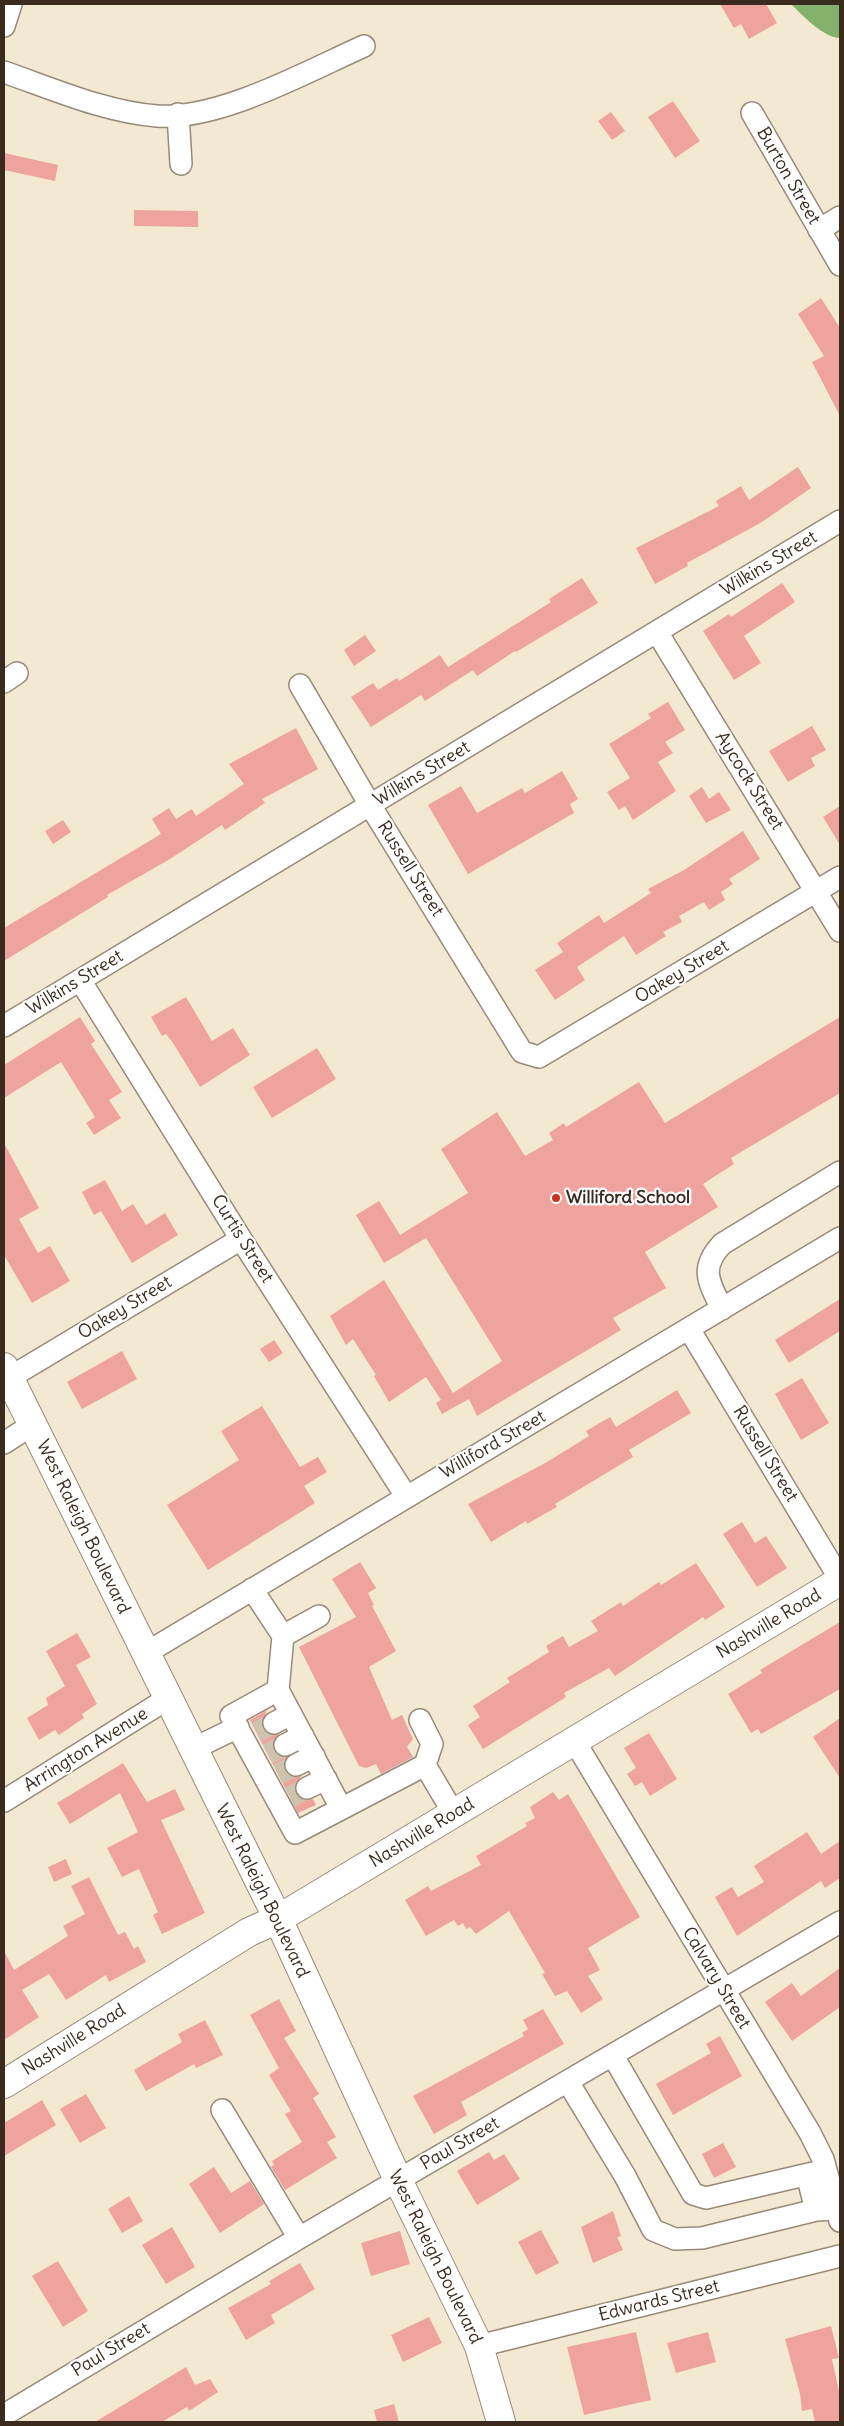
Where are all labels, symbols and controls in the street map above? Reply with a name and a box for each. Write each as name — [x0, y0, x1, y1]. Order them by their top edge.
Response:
street label: Burton Street — [752, 124, 824, 228]
street label: Wilkins Street — [717, 527, 821, 601]
street label: Aycock Street — [710, 728, 788, 834]
street label: Wilkins Street — [370, 737, 474, 811]
street label: Russell Street — [372, 817, 448, 921]
street label: Oakey Street — [631, 936, 733, 1008]
street label: Wilkins Street — [23, 946, 127, 1020]
place label: Williford School — [566, 1187, 690, 1209]
street label: Curtis Street — [206, 1191, 278, 1287]
marker: Williford School — [550, 1192, 562, 1204]
street label: Oakey Street — [74, 1272, 176, 1344]
street label: Russell Street — [728, 1402, 802, 1506]
street label: Williford Street — [436, 1406, 550, 1484]
street label: West Raleigh Boulevard — [31, 1436, 135, 1618]
street label: Nashville Road — [713, 1584, 825, 1664]
street label: Arrington Avenue — [20, 1703, 152, 1797]
street label: Nashville Road — [366, 1793, 478, 1873]
street label: West Raleigh Boulevard — [210, 1800, 314, 1982]
street label: Calvary Street — [677, 1923, 755, 2033]
street label: Nashville Road — [18, 2000, 130, 2080]
street label: Paul Street — [417, 2113, 503, 2175]
street label: West Raleigh Boulevard — [383, 2166, 487, 2348]
street label: Edwards Street — [596, 2276, 722, 2326]
street label: Paul Street — [68, 2318, 154, 2382]

